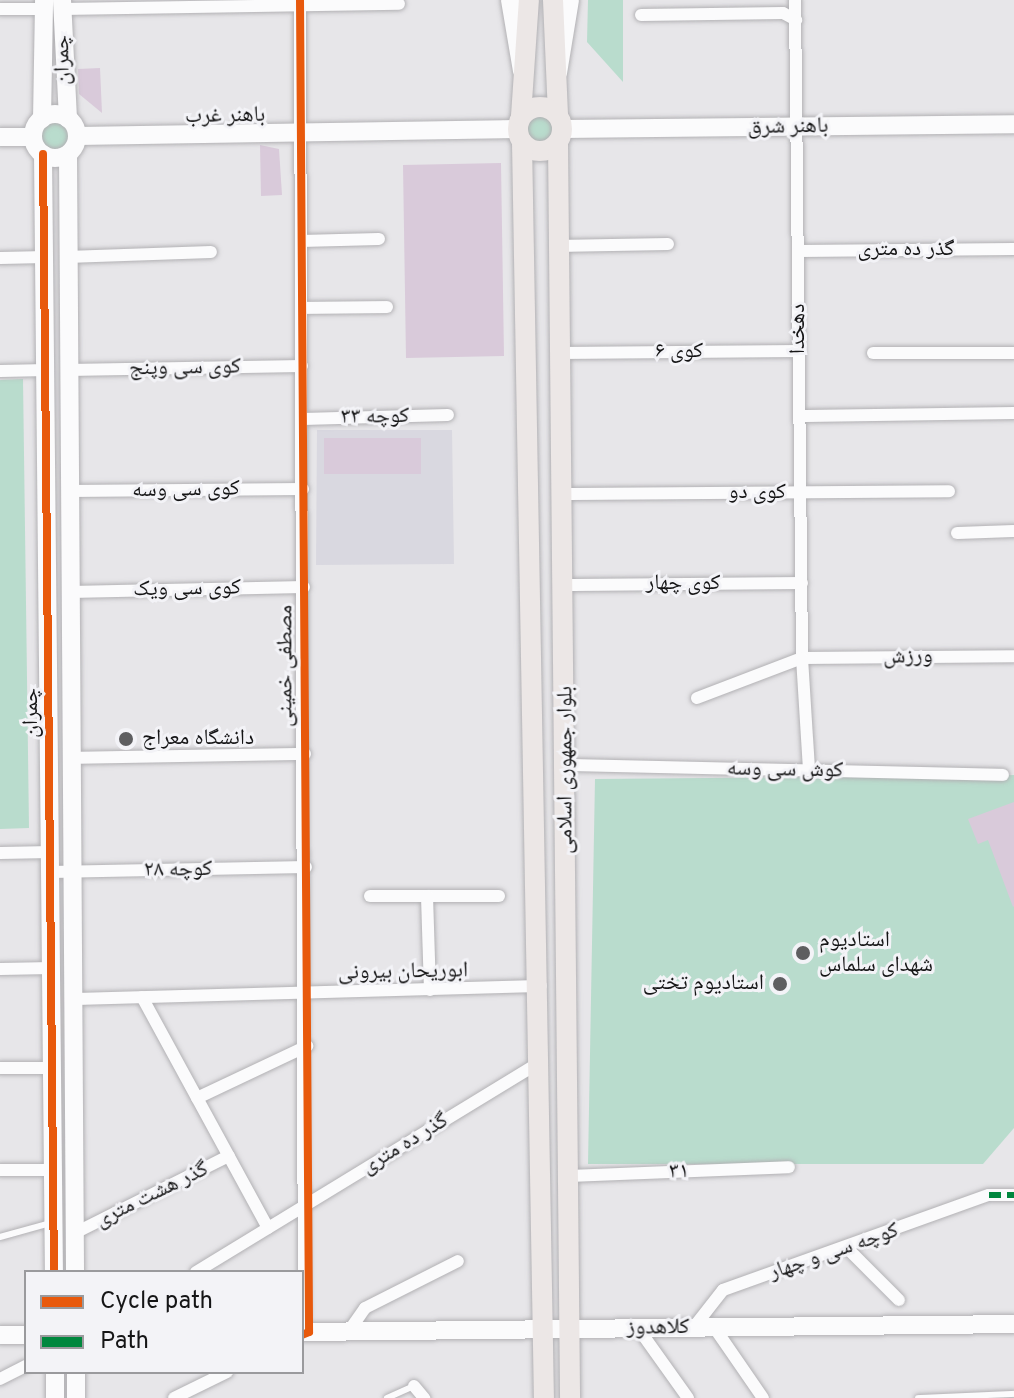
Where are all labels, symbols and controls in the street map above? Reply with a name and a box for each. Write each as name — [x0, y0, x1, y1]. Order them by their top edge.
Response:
street label: چمران — [49, 35, 77, 85]
street label: باهنر غرب — [185, 102, 265, 130]
street label: باهنر شرق — [747, 113, 829, 141]
street label: گذر ده متری — [858, 237, 954, 263]
street label: دهخدا — [786, 304, 812, 354]
street label: کوی ۶ — [655, 339, 703, 365]
street label: کوی سی وپنج — [129, 354, 241, 382]
street label: کوچه ۳۳ — [341, 403, 409, 431]
street label: کوی سی وسه — [132, 476, 240, 504]
street label: کوی دو — [728, 480, 786, 506]
street label: کوی چهار — [646, 571, 720, 597]
street label: کوی سی ویک — [133, 575, 241, 603]
street label: مصطفی خمینی — [273, 605, 299, 727]
street label: ورزش — [883, 643, 933, 671]
street label: بلوار جمهوری اسلامی — [553, 686, 579, 854]
street label: چمران — [19, 688, 45, 738]
place label: دانشگاه معراج — [142, 726, 254, 752]
marker: دانشگاه معراج — [117, 730, 135, 748]
street label: کوش سی وسه — [727, 756, 843, 784]
street label: کوچه ۲۸ — [144, 856, 212, 884]
place label: استادیوم شهدای سلماس — [819, 927, 933, 978]
marker: استادیوم شهدای سلماس — [794, 944, 812, 962]
street label: ابوریحان بیرونی — [338, 958, 468, 986]
place label: استادیوم تختی — [643, 971, 764, 997]
marker: استادیوم تختی — [771, 975, 789, 993]
street label: گذر ده متری — [357, 1108, 453, 1180]
street label: گذر هشت متری — [91, 1156, 213, 1234]
street label: ۳۱ — [669, 1158, 689, 1186]
street label: کوچه سی و چهار — [766, 1218, 902, 1286]
legend — [24, 1270, 304, 1374]
text: Cycle path — [100, 1287, 213, 1317]
street label: کلاهدوز — [626, 1314, 690, 1342]
text: Path — [100, 1327, 149, 1357]

